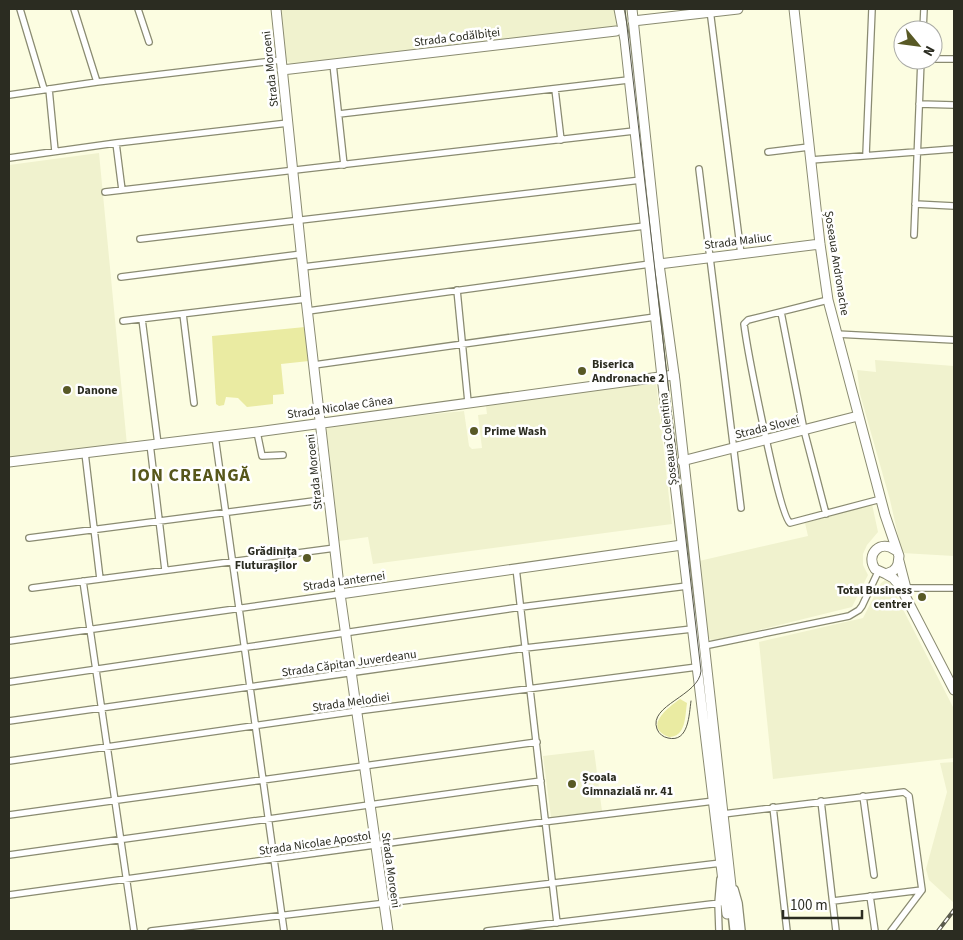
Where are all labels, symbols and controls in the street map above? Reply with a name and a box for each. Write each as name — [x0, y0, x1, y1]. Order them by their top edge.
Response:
north arrow — [893, 20, 943, 70]
street label: Strada Codălbiței — [413, 24, 501, 51]
street label: Strada Moroeni — [258, 30, 283, 108]
text: N — [917, 42, 939, 60]
street label: Șoseaua Andronache — [820, 210, 853, 317]
street label: Strada Maliuc — [703, 229, 773, 254]
place label: Biserica Andronache 2 — [591, 356, 665, 387]
marker: Biserica Andronache 2 — [576, 365, 588, 377]
place label: Danone — [77, 382, 118, 399]
marker: Danone — [61, 384, 73, 396]
street label: Strada Nicolae Cânea — [286, 392, 394, 423]
street label: Șoseaua Colentina — [655, 392, 682, 486]
street label: Strada Slovei — [733, 411, 801, 444]
place label: Prime Wash — [484, 423, 546, 440]
marker: Prime Wash — [468, 425, 480, 437]
street label: Strada Moroeni — [302, 433, 327, 511]
district label: ION CREANGĂ — [131, 463, 251, 488]
place label: Grădinița Fluturașilor — [235, 543, 297, 574]
marker: Grădinița Fluturașilor — [301, 552, 313, 564]
street label: Strada Lanternei — [302, 567, 386, 596]
place label: Total Business centrer — [837, 582, 912, 613]
marker: Total Business centrer — [916, 591, 928, 603]
street label: Strada Căpitan Juverdeanu — [281, 646, 418, 681]
street label: Strada Melodiei — [311, 689, 391, 716]
place label: Școala Gimnazială nr. 41 — [582, 769, 673, 800]
marker: Școala Gimnazială nr. 41 — [566, 778, 578, 790]
street label: Strada Nicolae Apostol — [258, 827, 372, 860]
street label: Strada Moroeni — [377, 831, 404, 909]
scale bar — [783, 888, 862, 920]
text: 100 m — [790, 895, 828, 916]

